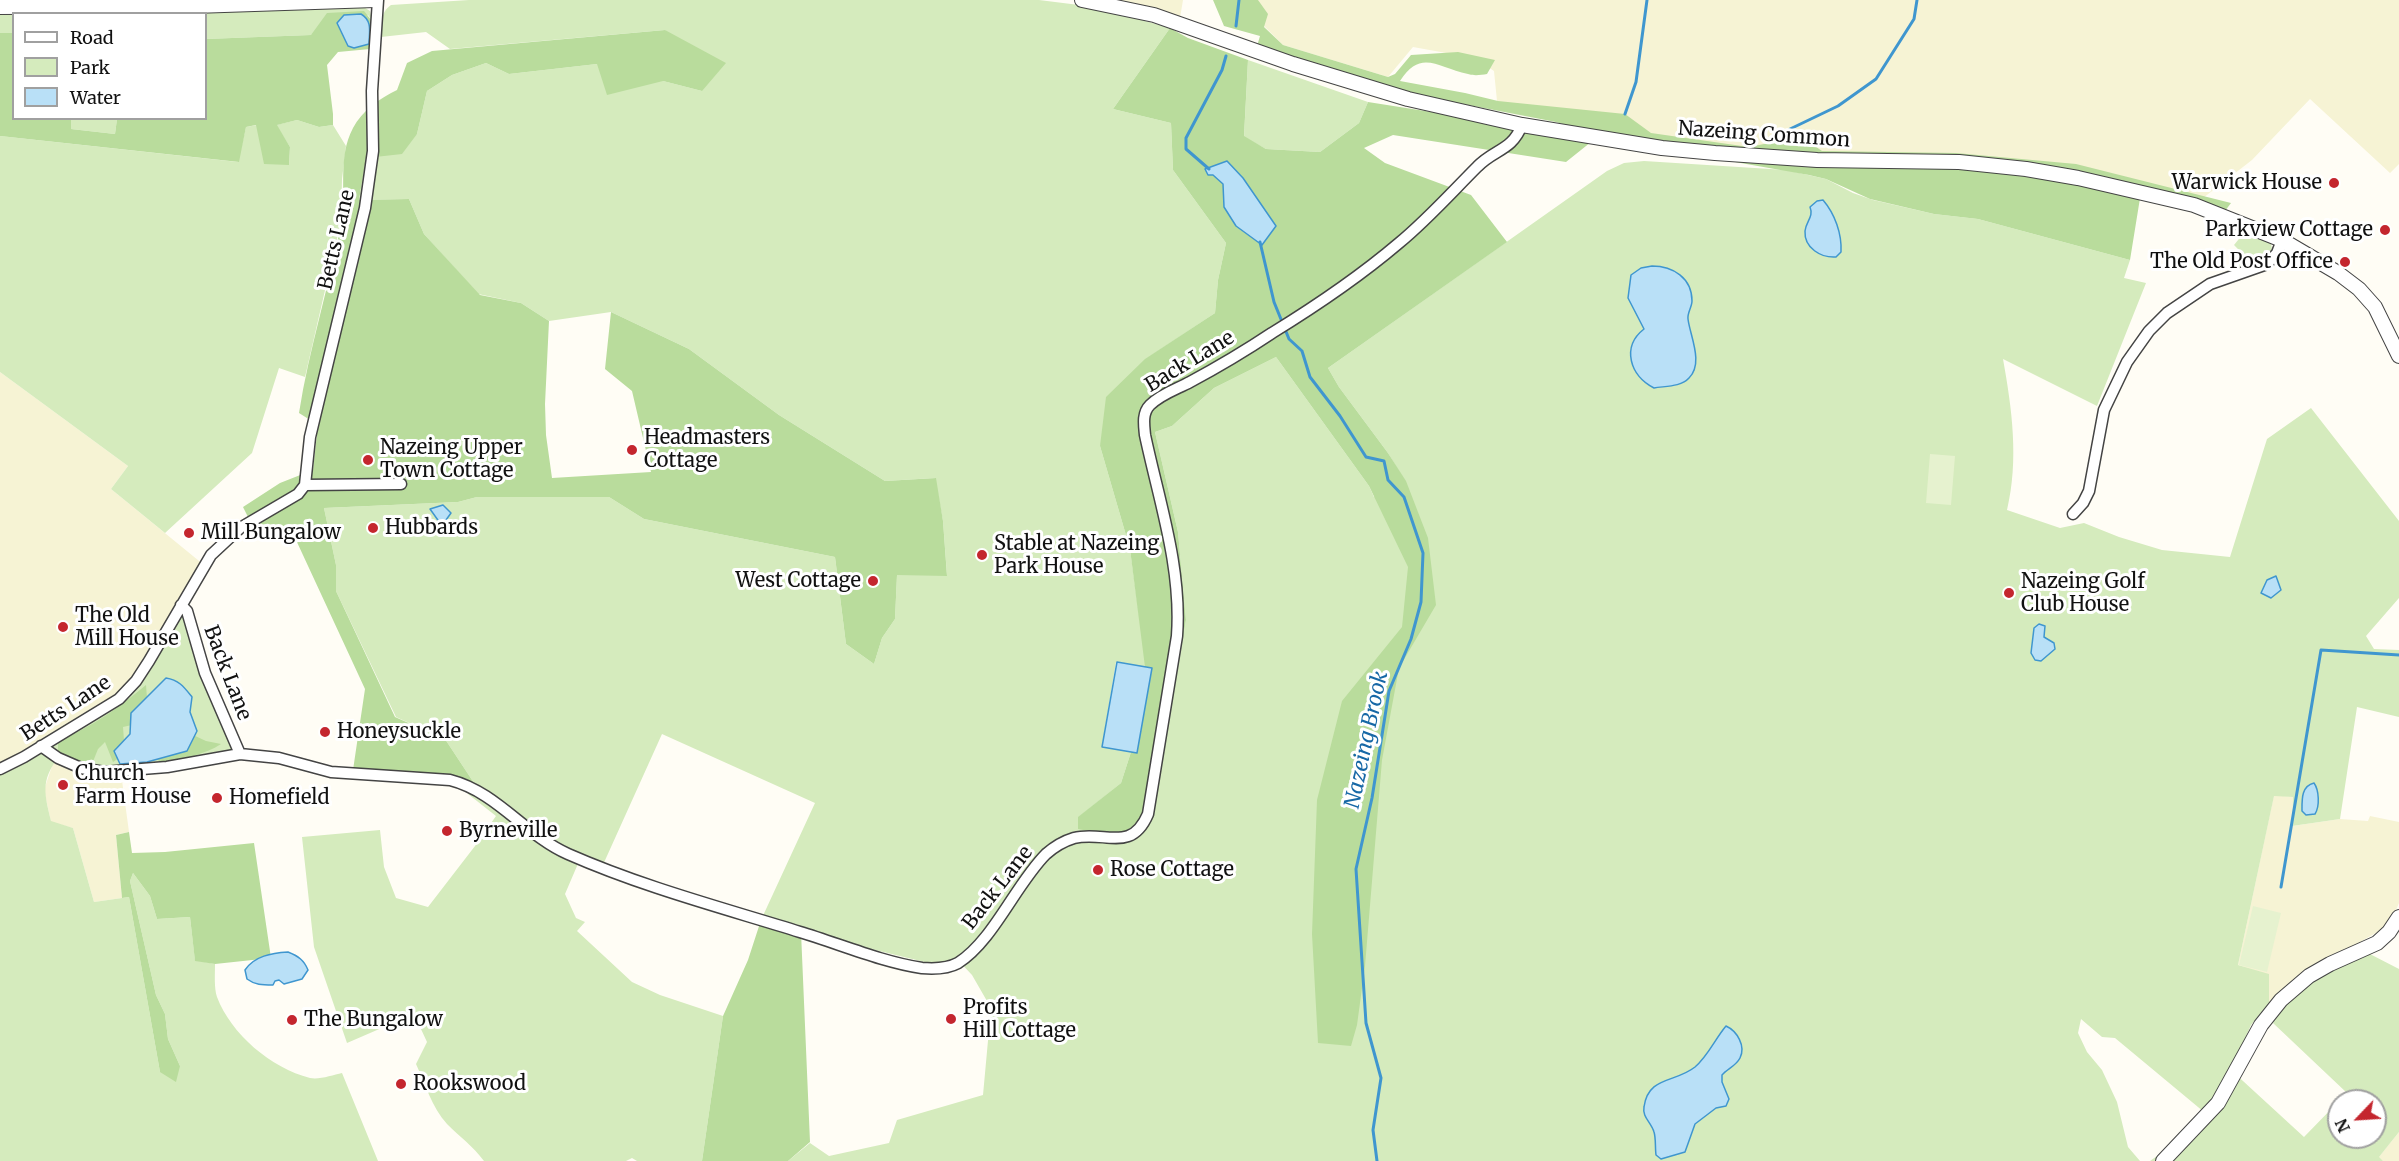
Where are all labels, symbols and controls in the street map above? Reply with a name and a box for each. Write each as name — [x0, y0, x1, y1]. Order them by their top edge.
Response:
legend — [12, 12, 207, 120]
text: Road — [70, 26, 114, 49]
text: Park — [70, 56, 110, 79]
text: Water — [70, 86, 121, 109]
street label: Nazeing Common — [1677, 117, 1851, 153]
place label: Warwick House — [2172, 171, 2322, 195]
marker: Warwick House — [2327, 176, 2341, 190]
street label: Betts Lane — [314, 188, 360, 292]
place label: Parkview Cottage — [2205, 218, 2373, 242]
marker: Parkview Cottage — [2378, 223, 2392, 237]
place label: The Old Post Office — [2150, 250, 2333, 274]
marker: The Old Post Office — [2338, 255, 2352, 269]
street label: Back Lane — [1141, 326, 1239, 398]
place label: Headmasters Cottage — [644, 426, 770, 473]
place label: Nazeing Upper Town Cottage — [380, 436, 523, 483]
marker: Headmasters Cottage — [625, 443, 639, 457]
marker: Nazeing Upper Town Cottage — [361, 453, 375, 467]
place label: Hubbards — [385, 516, 478, 540]
place label: Mill Bungalow — [201, 521, 341, 545]
marker: Hubbards — [366, 521, 380, 535]
marker: Mill Bungalow — [182, 526, 196, 540]
place label: Stable at Nazeing Park House — [994, 532, 1159, 579]
marker: Stable at Nazeing Park House — [975, 548, 989, 562]
place label: West Cottage — [736, 569, 861, 593]
place label: Nazeing Golf Club House — [2021, 570, 2145, 617]
marker: West Cottage — [866, 574, 880, 588]
marker: Nazeing Golf Club House — [2002, 586, 2016, 600]
place label: The Old Mill House — [75, 604, 179, 651]
marker: The Old Mill House — [56, 620, 70, 634]
street label: Back Lane — [198, 622, 256, 724]
water label: Nazeing Brook — [1340, 669, 1394, 811]
street label: Betts Lane — [17, 671, 115, 747]
place label: Honeysuckle — [337, 720, 461, 744]
marker: Honeysuckle — [318, 725, 332, 739]
place label: Church Farm House — [75, 762, 191, 809]
marker: Church Farm House — [56, 778, 70, 792]
place label: Homefield — [229, 786, 330, 810]
marker: Homefield — [210, 791, 224, 805]
place label: Byrneville — [459, 819, 557, 843]
marker: Byrneville — [440, 824, 454, 838]
street label: Back Lane — [958, 841, 1038, 935]
place label: Rose Cottage — [1110, 858, 1234, 882]
marker: Rose Cottage — [1091, 863, 1105, 877]
place label: Profits Hill Cottage — [963, 996, 1076, 1043]
place label: The Bungalow — [304, 1008, 443, 1032]
marker: Profits Hill Cottage — [944, 1012, 958, 1026]
marker: The Bungalow — [285, 1013, 299, 1027]
place label: Rookswood — [413, 1072, 526, 1096]
marker: Rookswood — [394, 1077, 408, 1091]
north arrow — [2327, 1089, 2387, 1149]
text: N — [2331, 1116, 2354, 1136]

